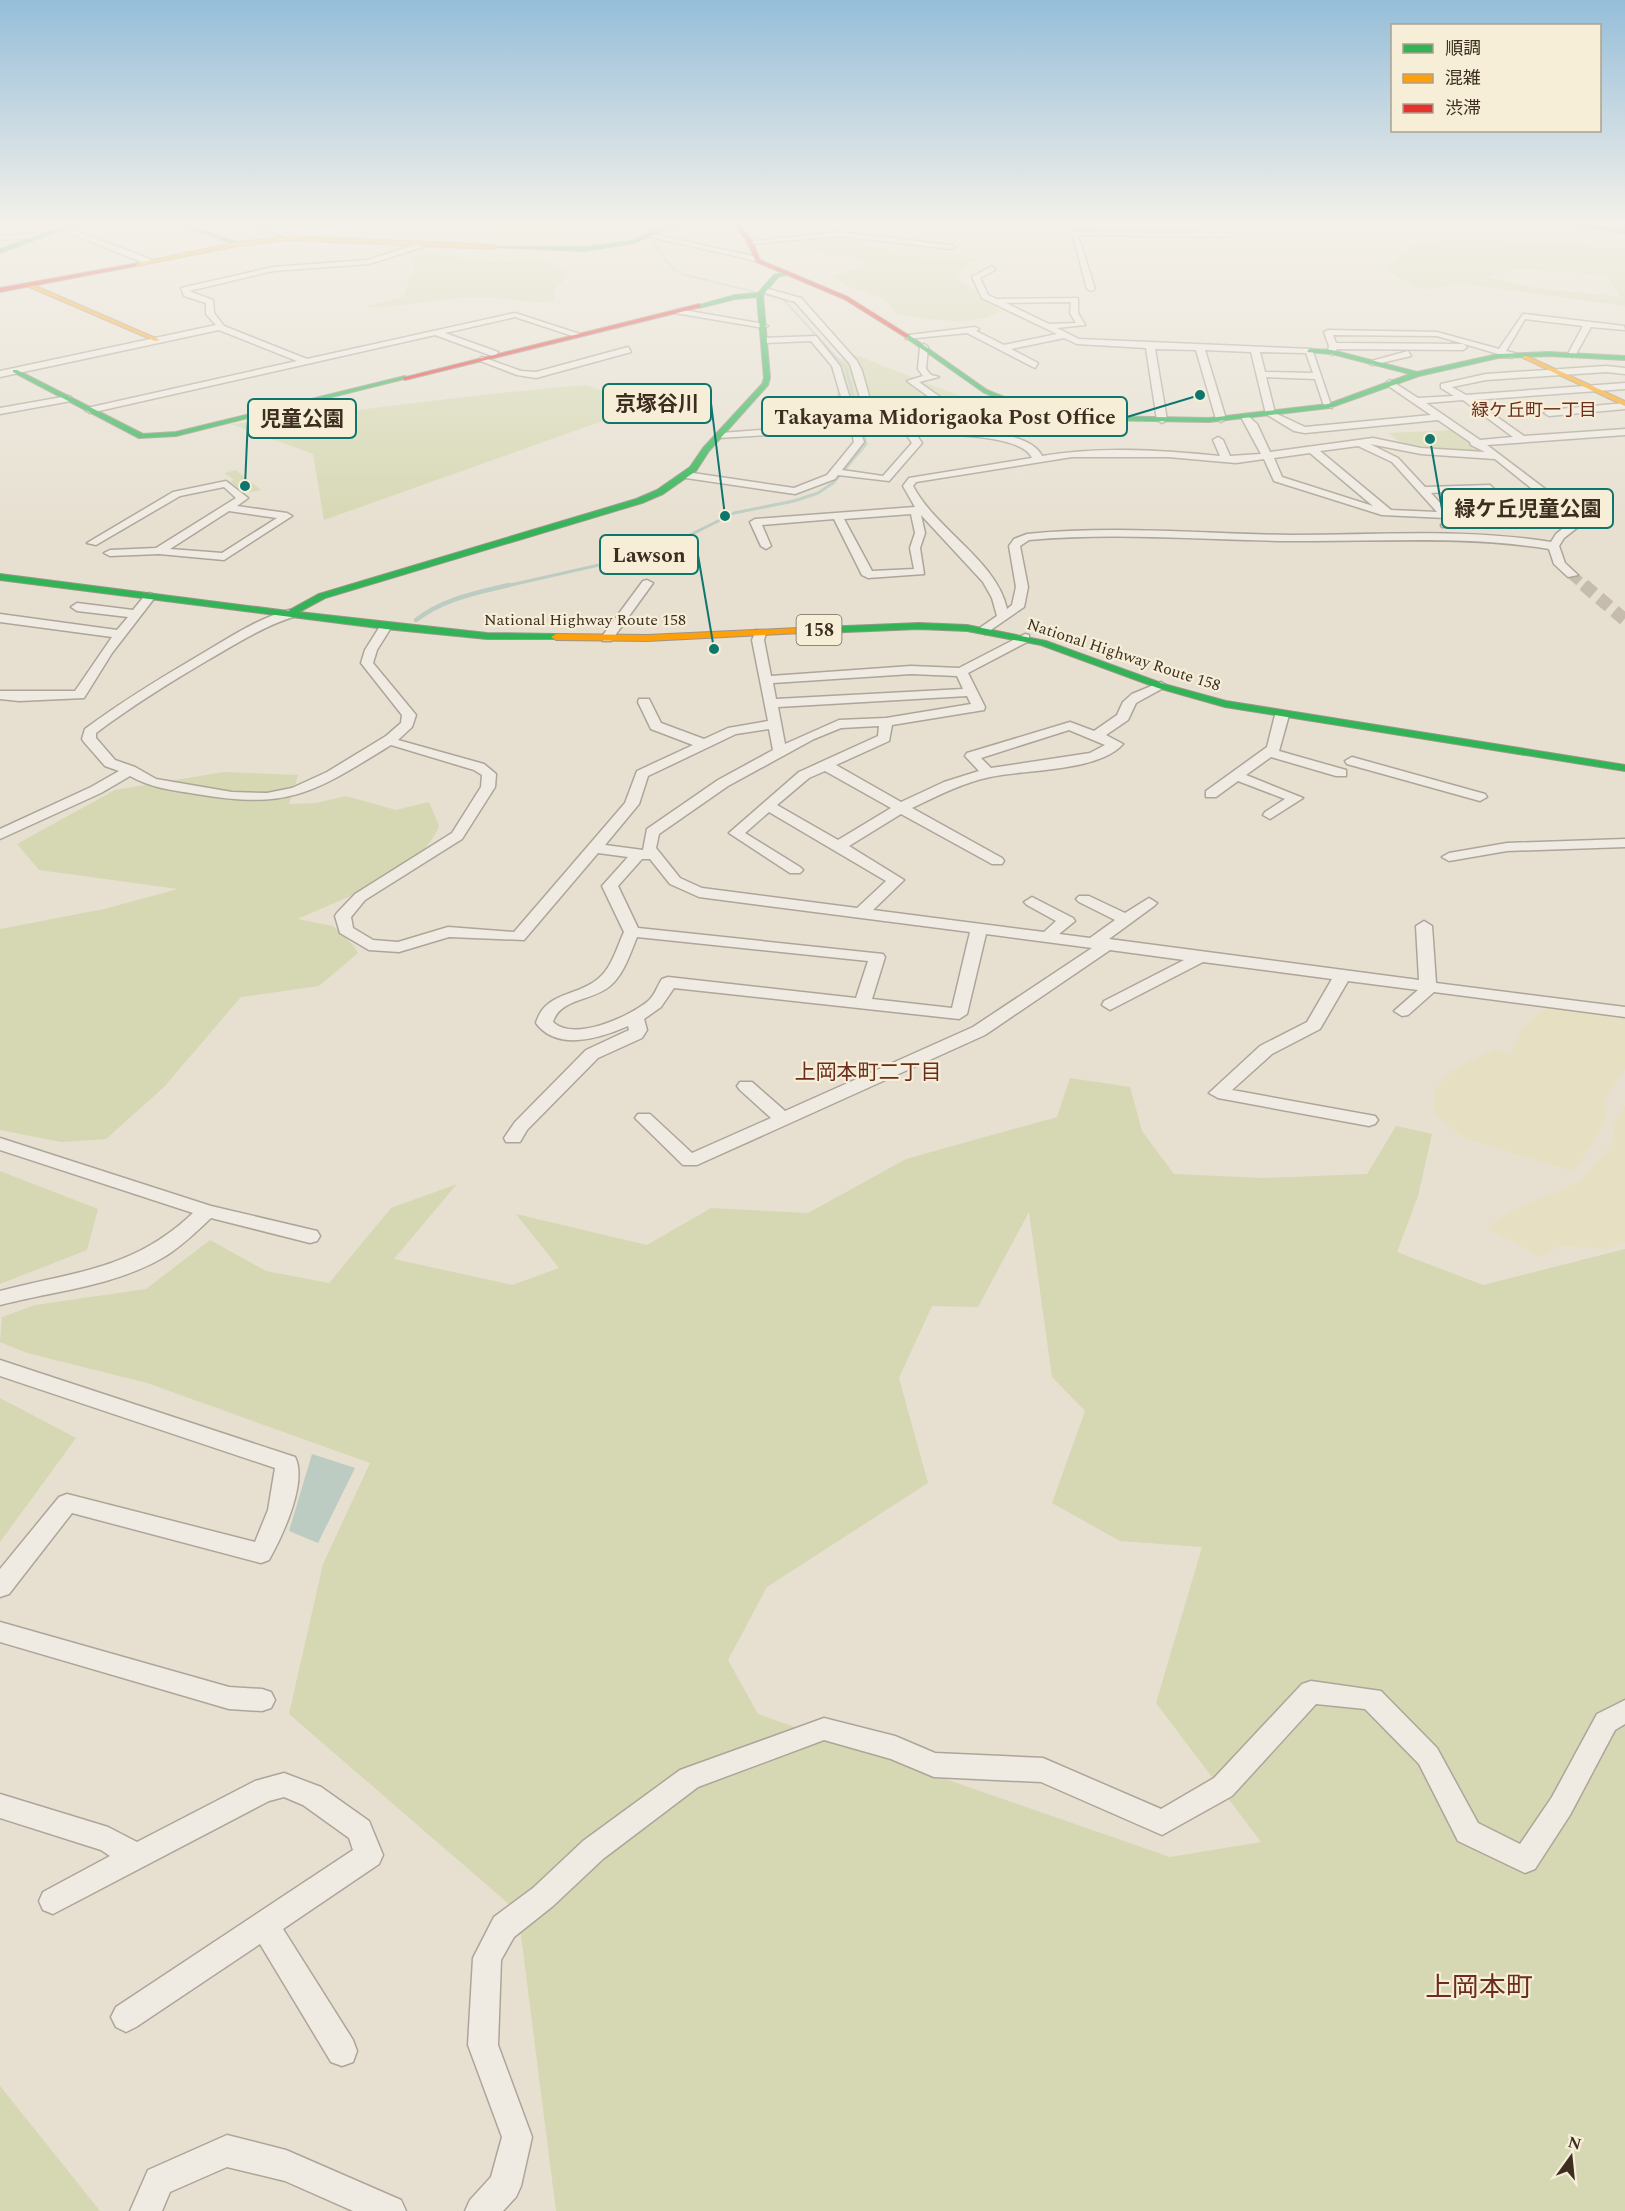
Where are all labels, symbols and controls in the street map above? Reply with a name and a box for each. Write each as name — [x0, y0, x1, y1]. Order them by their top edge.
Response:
legend — [1391, 24, 1601, 132]
text: 順調 — [1445, 35, 1481, 62]
text: 混雑 — [1445, 65, 1481, 92]
text: 渋滞 — [1445, 95, 1481, 122]
callout: 京塚谷川 — [603, 384, 711, 423]
text: 京塚谷川 — [615, 389, 699, 421]
callout: Takayama Midorigaoka Post Office — [762, 397, 1127, 436]
district label: 緑ケ丘町一丁目 — [1471, 397, 1597, 424]
callout: 児童公園 — [248, 399, 356, 438]
text: Takayama Midorigaoka Post Office — [774, 402, 1116, 434]
text: 児童公園 — [260, 404, 344, 436]
callout: 緑ケ丘児童公園 — [1442, 489, 1613, 528]
text: 緑ケ丘児童公園 — [1455, 494, 1602, 526]
callout: Lawson — [600, 535, 698, 574]
text: Lawson — [612, 540, 686, 572]
street label: National Highway Route 158 — [484, 608, 686, 632]
street label: National Highway Route 158 — [1024, 612, 1224, 698]
road number: 158 — [796, 615, 842, 645]
district label: 上岡本町二丁目 — [795, 1057, 942, 1089]
district label: 上岡本町 — [1425, 1967, 1533, 2009]
north arrow — [1541, 2127, 1601, 2187]
text: N — [1565, 2130, 1584, 2157]

